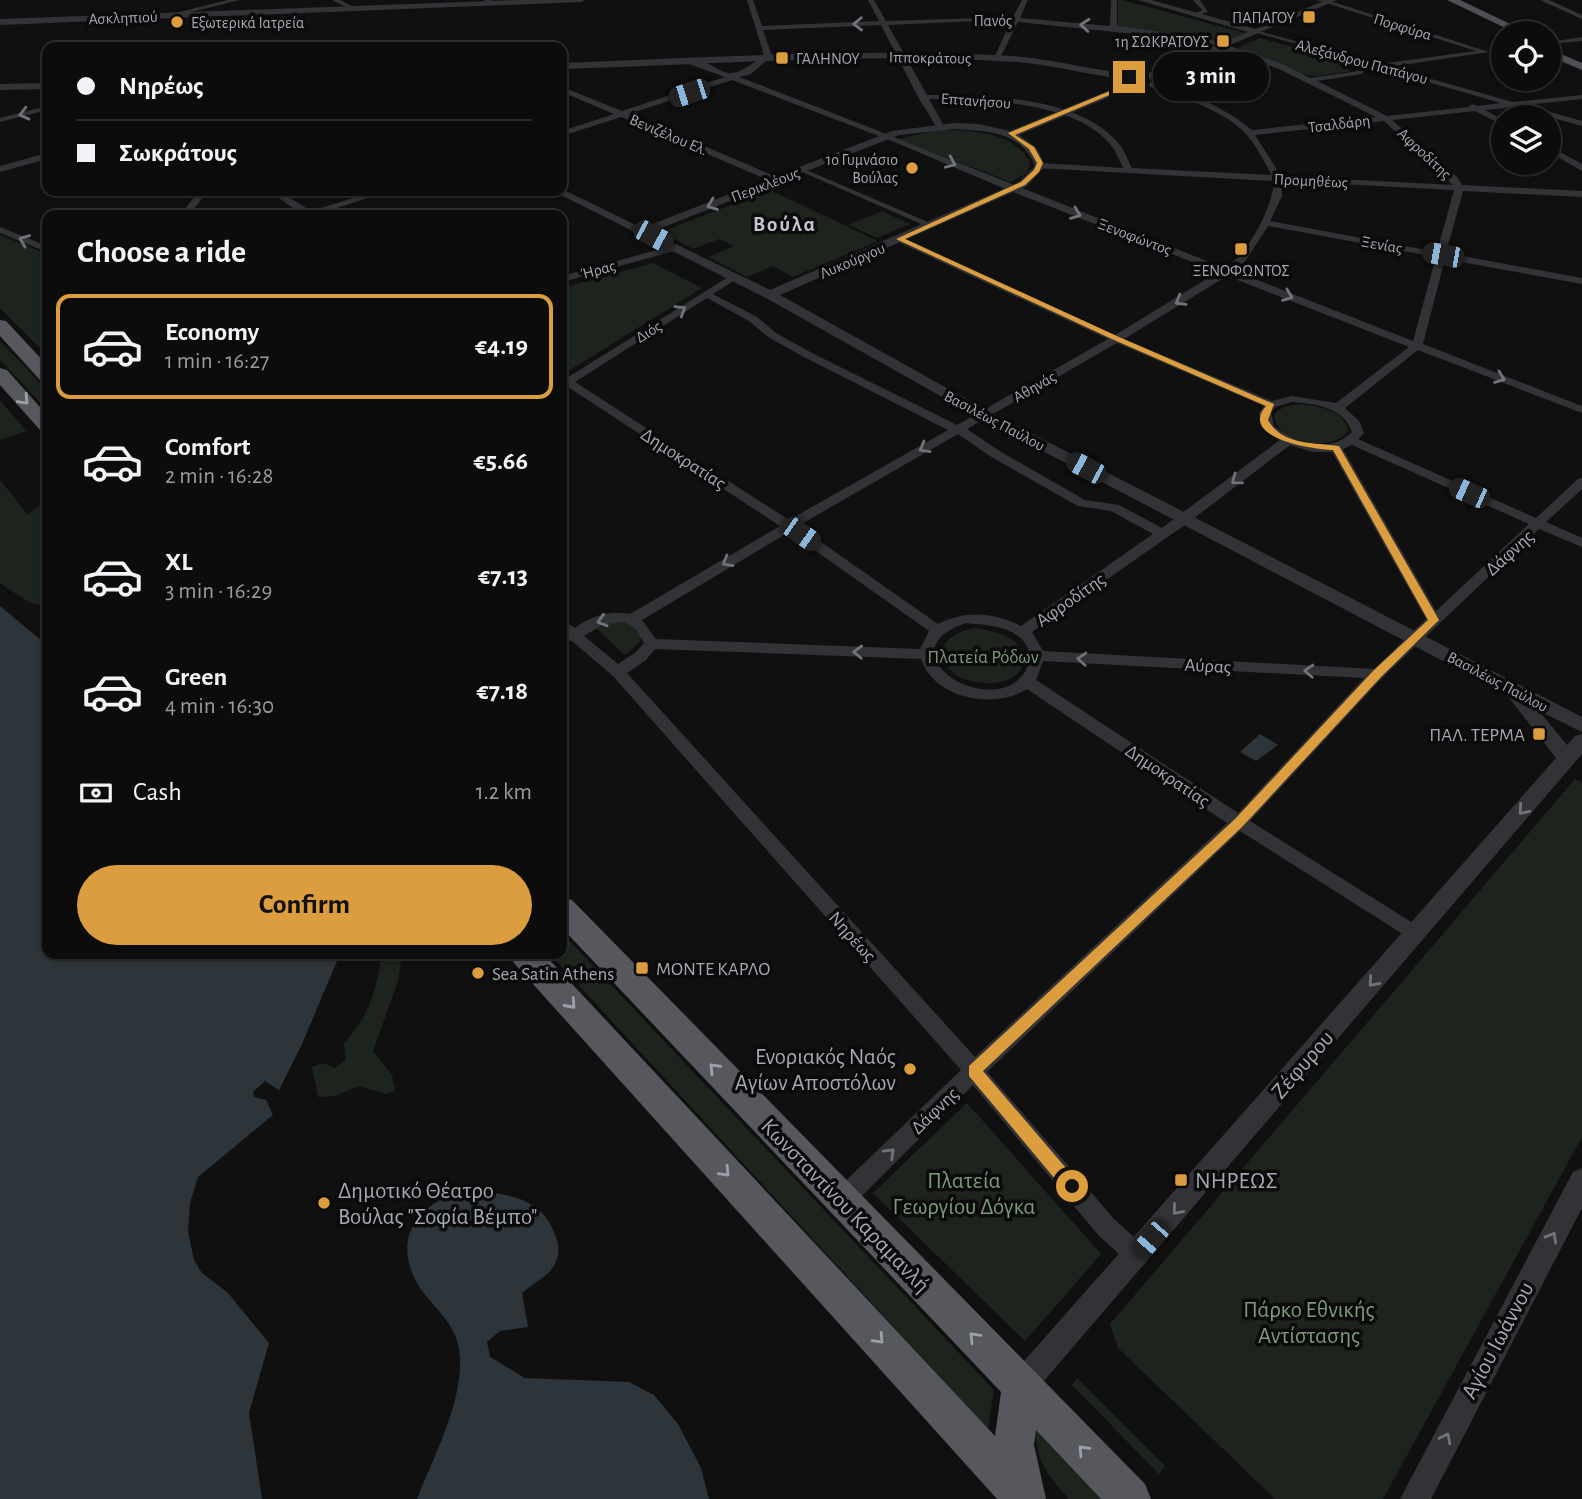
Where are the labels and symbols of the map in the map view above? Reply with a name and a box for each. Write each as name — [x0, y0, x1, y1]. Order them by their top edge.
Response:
street label: Ασκληπιού — [88, 9, 158, 27]
marker: ΠΑΠΑΓΟΥ — [1301, 9, 1317, 25]
place label: ΠΑΠΑΓΟΥ — [1232, 10, 1296, 26]
street label: Πορφύρα — [1372, 11, 1434, 43]
street label: Πανός — [974, 13, 1012, 30]
marker: Εξωτερικά Ιατρεία — [169, 14, 185, 30]
place label: Εξωτερικά Ιατρεία — [191, 15, 304, 31]
one-way arrow — [853, 17, 864, 32]
one-way arrow — [1080, 18, 1091, 33]
marker: 1η ΣΩΚΡΑΤΟΥΣ — [1215, 33, 1231, 49]
place label: 1η ΣΩΚΡΑΤΟΥΣ — [1115, 34, 1209, 50]
street label: Αλεξάνδρου Παπάγου — [1294, 37, 1430, 87]
street label: Ιπποκράτους — [889, 49, 971, 68]
marker: ΓΑΛΗΝΟΥ — [774, 50, 790, 66]
place label: ΓΑΛΗΝΟΥ — [796, 51, 860, 67]
callout: 3 min — [1154, 52, 1269, 102]
route end — [1113, 61, 1145, 93]
car — [666, 77, 713, 109]
street label: Επτανήσου — [940, 91, 1012, 111]
one-way arrow — [18, 106, 30, 120]
street label: Βενιζέλου Ελ. — [627, 111, 710, 159]
street label: Τσαλδάρη — [1307, 112, 1371, 136]
street label: Αφροδίτης — [1394, 125, 1454, 183]
place label: 1ο Γυμνάσιο Βούλας — [826, 152, 898, 187]
one-way arrow — [944, 154, 956, 168]
marker: 1ο Γυμνάσιο Βούλας — [904, 160, 920, 176]
street label: Περικλέους — [729, 165, 802, 206]
street label: Προμηθέως — [1273, 171, 1348, 192]
one-way arrow — [707, 196, 719, 210]
one-way arrow — [1070, 205, 1082, 219]
district label: Βούλα — [753, 214, 817, 235]
street label: Ξενοφώντος — [1095, 216, 1174, 259]
car — [630, 217, 677, 255]
one-way arrow — [18, 234, 30, 248]
street label: Ξενίας — [1360, 234, 1404, 257]
street label: Λυκούργου — [817, 240, 887, 282]
marker: ΞΕΝΟΦΩΝΤΟΣ — [1233, 241, 1249, 257]
car — [1421, 241, 1466, 269]
street label: Ήρας — [579, 258, 618, 283]
place label: ΞΕΝΟΦΩΝΤΟΣ — [1193, 263, 1289, 279]
one-way arrow — [1282, 287, 1294, 301]
one-way arrow — [1174, 292, 1187, 305]
one-way arrow — [674, 305, 687, 318]
street label: Διός — [633, 318, 665, 347]
street label: Αθηνάς — [1010, 368, 1059, 406]
one-way arrow — [1494, 370, 1506, 384]
street label: Βασιλέως Παύλου — [941, 388, 1047, 455]
one-way arrow — [15, 392, 28, 405]
street label: Δημοκρατίας — [637, 425, 729, 494]
one-way arrow — [918, 440, 931, 453]
car — [1063, 449, 1110, 487]
one-way arrow — [1231, 472, 1243, 484]
car — [1446, 475, 1493, 511]
car — [778, 513, 825, 555]
street label: Δάφνης — [1482, 527, 1538, 579]
one-way arrow — [721, 554, 734, 567]
street label: Αφροδίτης — [1033, 570, 1109, 631]
one-way arrow — [597, 613, 609, 628]
one-way arrow — [853, 644, 864, 659]
park label: Πλατεία Ρόδων — [927, 648, 1039, 667]
street label: Βασιλέως Παύλου — [1444, 649, 1550, 716]
one-way arrow — [1076, 651, 1087, 666]
street label: Αύρας — [1184, 656, 1232, 677]
one-way arrow — [1303, 663, 1314, 678]
place label: ΠΑΛ. ΤΕΡΜΑ — [1429, 726, 1525, 745]
marker: ΠΑΛ. ΤΕΡΜΑ — [1531, 726, 1547, 742]
street label: Δημοκρατίας — [1122, 741, 1213, 811]
one-way arrow — [1519, 802, 1531, 815]
street label: Νηρέως — [825, 908, 879, 966]
marker: ΜΟΝΤΕ ΚΑΡΛΟ — [634, 960, 650, 976]
place label: ΜΟΝΤΕ ΚΑΡΛΟ — [656, 960, 770, 979]
marker: Sea Satin Athens — [470, 965, 486, 981]
place label: Sea Satin Athens — [492, 965, 614, 984]
one-way arrow — [1369, 974, 1381, 987]
one-way arrow — [563, 996, 575, 1009]
street label: Ζέφυρου — [1268, 1027, 1339, 1103]
place label: Ενοριακός Ναός Αγίων Αποστόλων — [735, 1046, 896, 1095]
marker: Ενοριακός Ναός Αγίων Αποστόλων — [902, 1061, 918, 1077]
one-way arrow — [709, 1063, 722, 1076]
street label: Δάφνης — [908, 1084, 962, 1138]
street label: Κωνσταντίνου Καραμανλή — [756, 1115, 934, 1297]
one-way arrow — [882, 1149, 894, 1161]
one-way arrow — [716, 1164, 729, 1177]
park label: Πλατεία Γεωργίου Δόγκα — [892, 1170, 1036, 1219]
route start — [1056, 1170, 1088, 1202]
place label: ΝΗΡΕΩΣ — [1195, 1170, 1278, 1193]
marker: ΝΗΡΕΩΣ — [1173, 1172, 1189, 1188]
place label: Δημοτικό Θέατρο Βούλας "Σοφία Βέμπο" — [338, 1180, 537, 1229]
marker: Δημοτικό Θέατρο Βούλας "Σοφία Βέμπο" — [316, 1195, 332, 1211]
one-way arrow — [1173, 1201, 1185, 1214]
car — [1130, 1216, 1173, 1262]
one-way arrow — [1543, 1232, 1557, 1244]
street label: Αγίου Ιωάννου — [1458, 1278, 1539, 1403]
park label: Πάρκο Εθνικής Αντίστασης — [1243, 1299, 1375, 1348]
one-way arrow — [870, 1331, 883, 1344]
one-way arrow — [970, 1333, 982, 1345]
one-way arrow — [1437, 1433, 1451, 1445]
one-way arrow — [1078, 1445, 1091, 1458]

